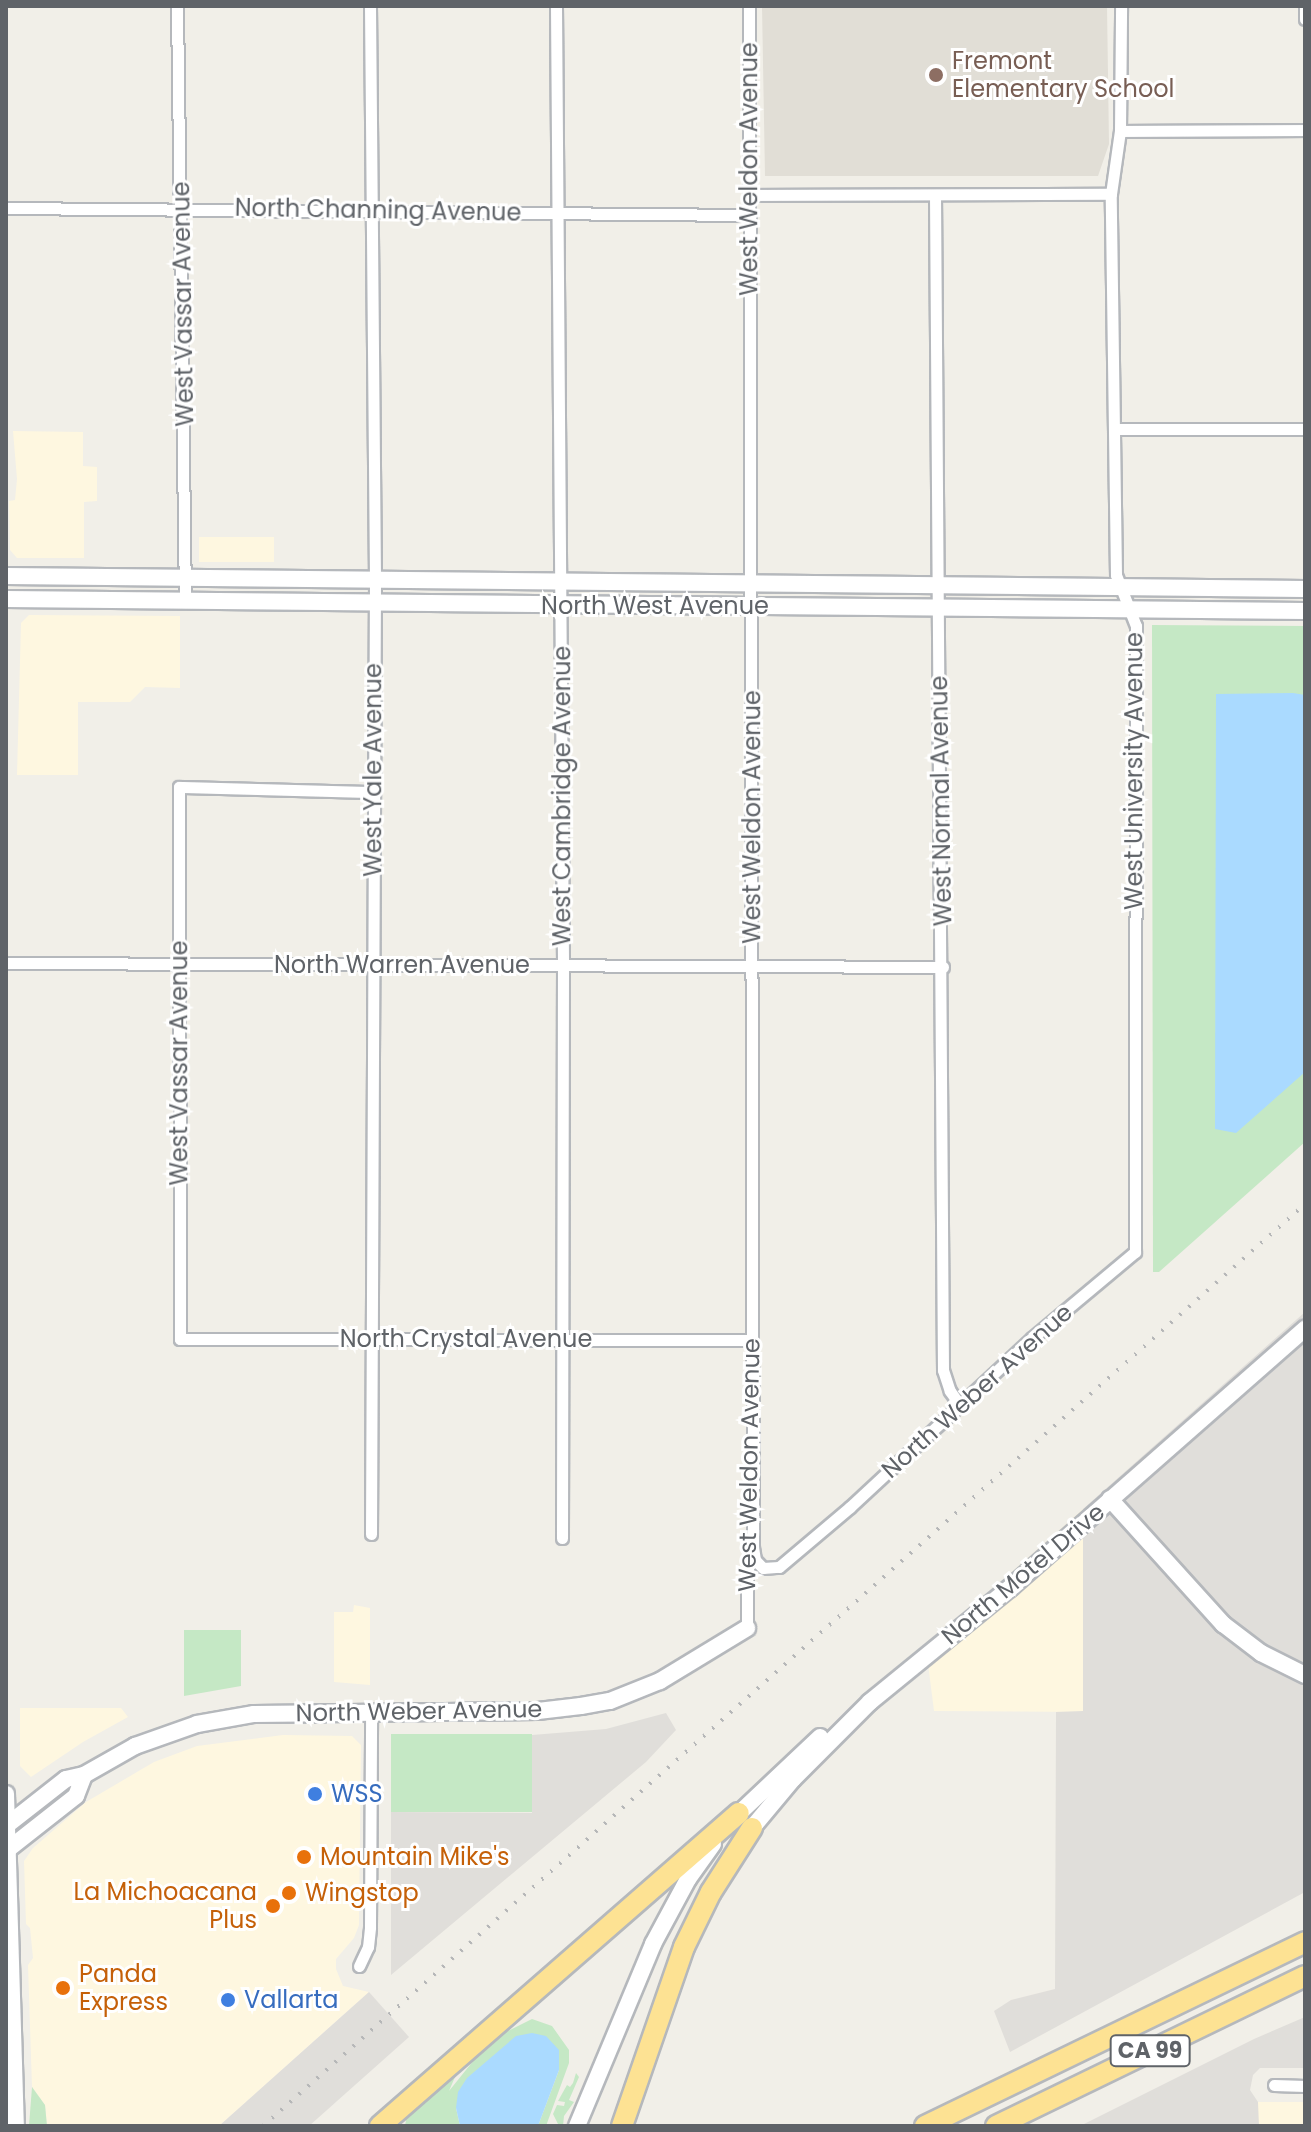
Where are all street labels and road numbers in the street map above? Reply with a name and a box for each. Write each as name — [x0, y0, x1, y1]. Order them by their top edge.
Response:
street label: West Weldon Avenue — [735, 42, 763, 296]
street label: West Vassar Avenue — [166, 181, 200, 427]
street label: North Channing Avenue — [235, 193, 521, 227]
street label: North West Avenue — [541, 592, 769, 620]
street label: West University Avenue — [1120, 632, 1148, 910]
street label: West Cambridge Avenue — [548, 646, 576, 946]
street label: West Yale Avenue — [359, 663, 387, 877]
street label: West Normal Avenue — [924, 675, 958, 927]
street label: West Weldon Avenue — [738, 690, 766, 944]
street label: West Vassar Avenue — [165, 940, 193, 1186]
street label: North Warren Avenue — [274, 951, 530, 979]
street label: North Weber Avenue — [876, 1298, 1078, 1484]
street label: North Crystal Avenue — [340, 1325, 592, 1353]
street label: West Weldon Avenue — [732, 1338, 766, 1592]
street label: North Motel Drive — [936, 1497, 1110, 1651]
street label: North Weber Avenue — [295, 1694, 543, 1728]
road number: CA 99 — [1108, 2033, 1192, 2069]

